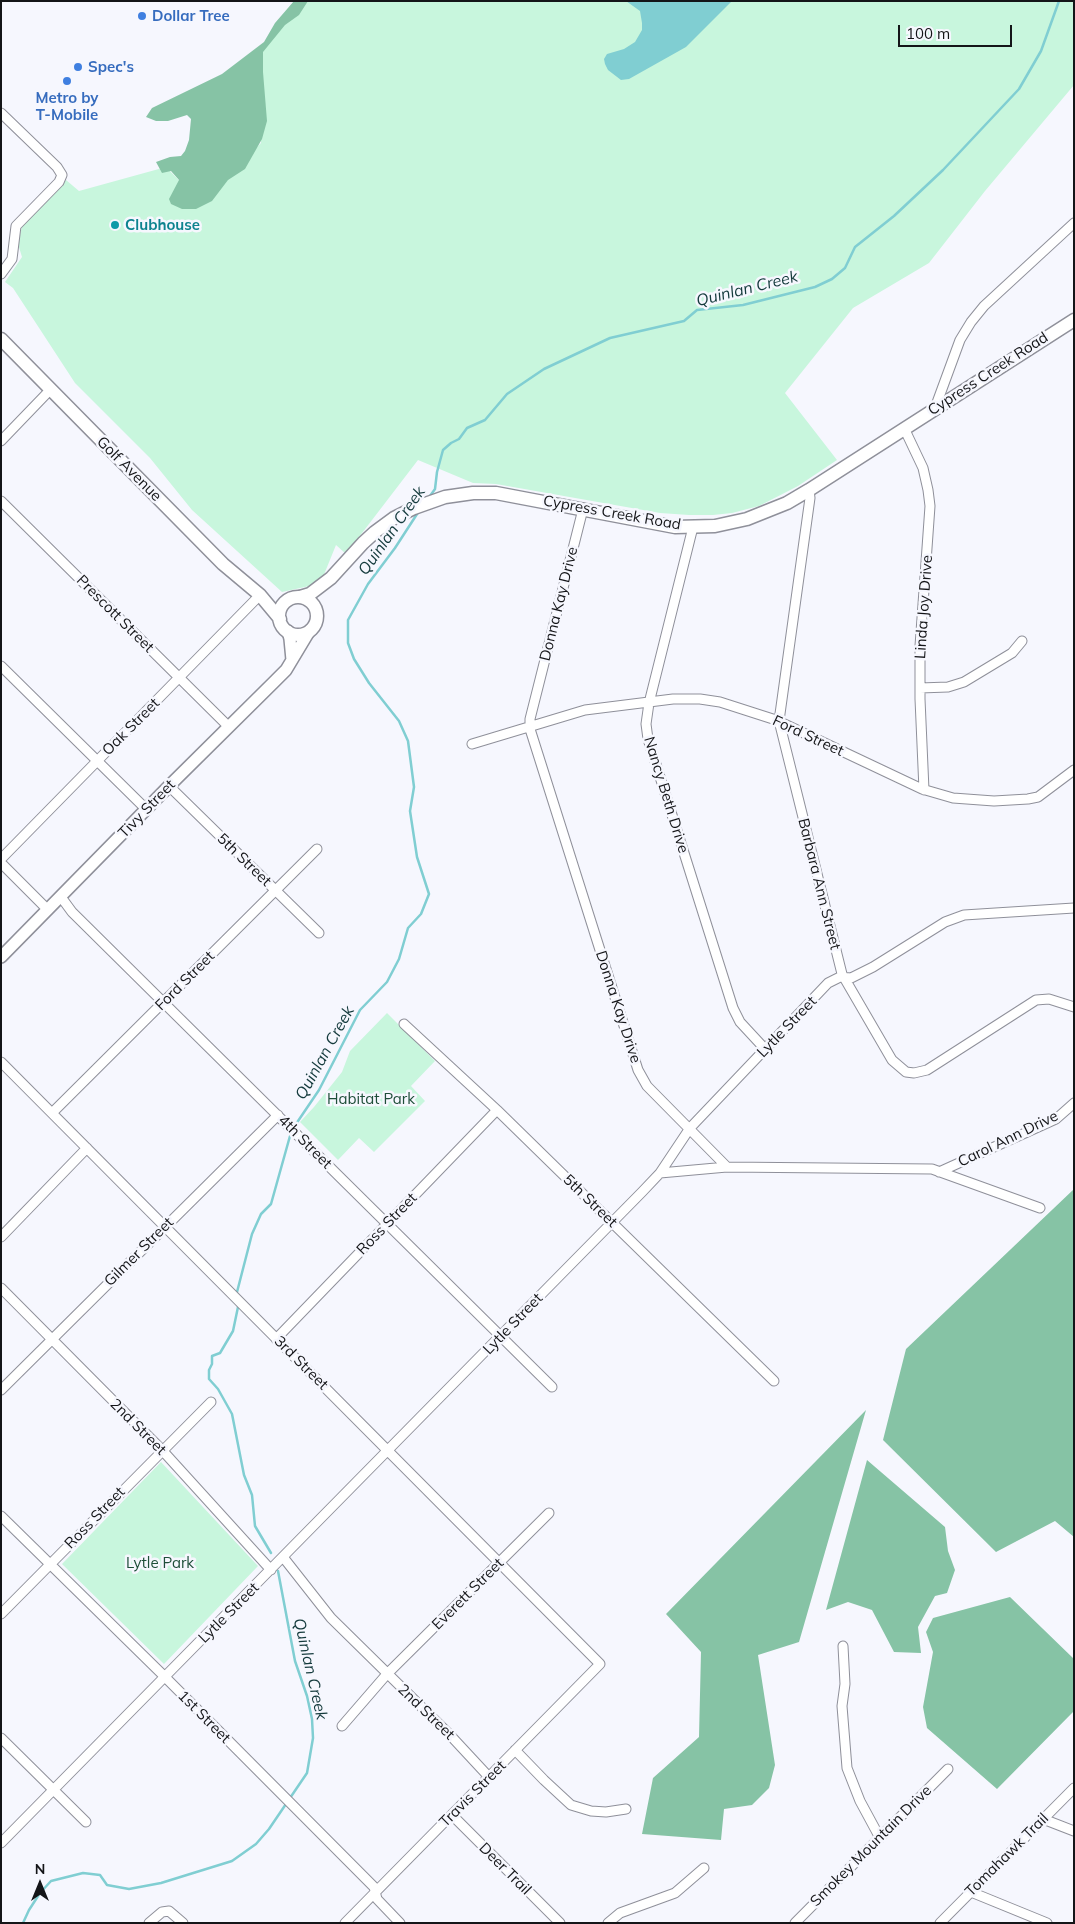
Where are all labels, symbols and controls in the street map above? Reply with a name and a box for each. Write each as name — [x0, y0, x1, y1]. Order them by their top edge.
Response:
place label: Dollar Tree — [152, 7, 230, 25]
marker: Dollar Tree — [136, 10, 148, 22]
scale bar — [900, 15, 1014, 47]
text: 100 m — [906, 24, 950, 43]
place label: Spec's — [88, 58, 134, 76]
marker: Spec's — [72, 61, 84, 73]
marker: Metro by T-Mobile — [61, 75, 73, 87]
place label: Metro by T-Mobile — [36, 89, 98, 124]
place label: Clubhouse — [125, 216, 200, 234]
marker: Clubhouse — [109, 219, 121, 231]
water label: Quinlan Creek — [694, 267, 800, 311]
street label: Cypress Creek Road — [925, 328, 1051, 420]
street label: Golf Avenue — [93, 433, 165, 505]
water label: Quinlan Creek — [354, 483, 430, 579]
street label: Cypress Creek Road — [542, 492, 682, 534]
street label: Donna Kay Drive — [536, 545, 582, 663]
street label: Linda Joy Drive — [911, 555, 937, 659]
street label: Prescott Street — [73, 572, 157, 656]
street label: Oak Street — [99, 695, 163, 759]
street label: Ford Street — [770, 712, 846, 760]
street label: Nancy Beth Drive — [640, 735, 692, 855]
street label: Tivy Street — [115, 776, 179, 842]
street label: Barbara Ann Street — [794, 816, 844, 952]
street label: 5th Street — [213, 830, 275, 890]
street label: Ford Street — [152, 948, 218, 1014]
street label: Donna Kay Drive — [591, 949, 645, 1065]
street label: Lytle Street — [753, 993, 821, 1061]
water label: Quinlan Creek — [291, 1003, 359, 1103]
park label: Habitat Park — [327, 1090, 415, 1108]
street label: Carol Ann Drive — [955, 1107, 1061, 1171]
street label: 4th Street — [274, 1111, 336, 1173]
street label: 5th Street — [559, 1171, 621, 1231]
street label: Ross Street — [353, 1189, 421, 1259]
street label: Gilmer Street — [101, 1214, 177, 1290]
street label: Lytle Street — [479, 1290, 547, 1358]
street label: 3rd Street — [270, 1332, 332, 1394]
street label: 2nd Street — [106, 1395, 170, 1459]
street label: Ross Street — [61, 1483, 129, 1553]
park label: Lytle Park — [126, 1554, 194, 1572]
street label: Everett Street — [428, 1554, 508, 1634]
street label: Lytle Street — [195, 1579, 263, 1647]
water label: Quinlan Creek — [289, 1616, 331, 1722]
street label: 2nd Street — [394, 1680, 458, 1744]
street label: 1st Street — [174, 1687, 234, 1747]
street label: Travis Street — [436, 1757, 510, 1831]
street label: Smokey Mountain Drive — [807, 1782, 935, 1910]
street label: Tomahawk Trail — [962, 1810, 1052, 1900]
street label: Deer Trail — [475, 1839, 535, 1899]
north arrow — [15, 1859, 65, 1909]
text: N — [35, 1860, 45, 1878]

